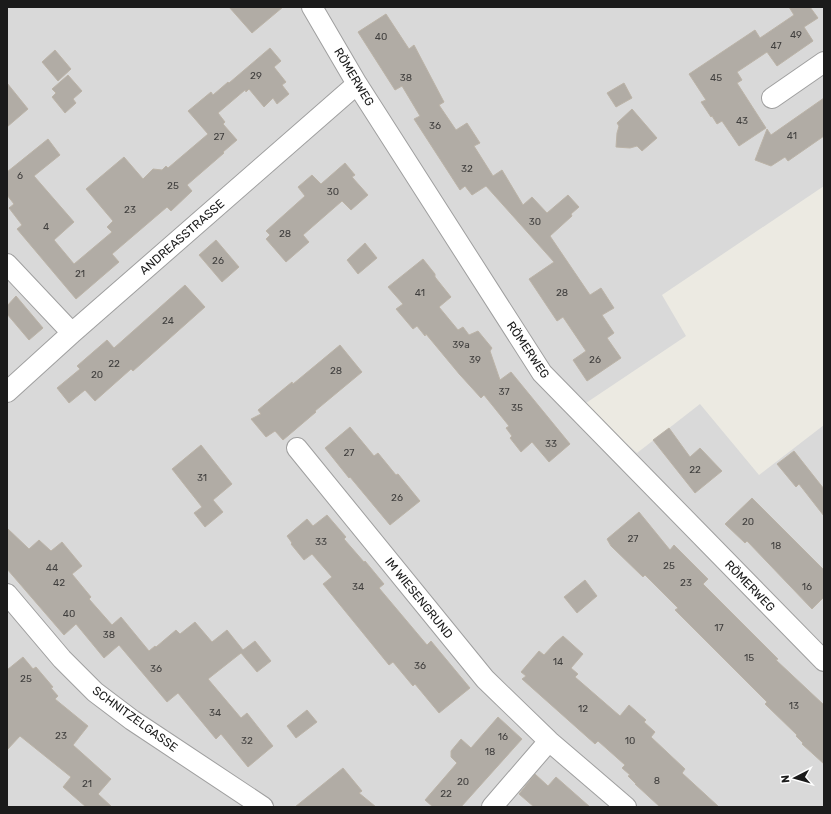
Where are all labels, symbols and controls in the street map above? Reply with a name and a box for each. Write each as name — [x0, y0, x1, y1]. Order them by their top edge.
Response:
house number: 49 — [790, 29, 802, 41]
house number: 40 — [375, 31, 387, 43]
house number: 47 — [770, 40, 782, 52]
street label: RÖMERWEG — [331, 45, 377, 109]
house number: 29 — [250, 70, 262, 82]
house number: 38 — [400, 72, 412, 84]
house number: 45 — [710, 72, 722, 84]
house number: 43 — [736, 115, 748, 127]
house number: 36 — [429, 120, 441, 132]
house number: 41 — [787, 130, 797, 142]
house number: 27 — [214, 131, 225, 143]
house number: 32 — [461, 163, 473, 175]
house number: 6 — [17, 170, 23, 182]
house number: 25 — [167, 180, 179, 192]
house number: 30 — [327, 186, 339, 198]
street label: ANDREASSTRASSE — [137, 196, 227, 278]
house number: 23 — [124, 204, 136, 216]
house number: 30 — [529, 216, 541, 228]
house number: 4 — [43, 221, 49, 233]
house number: 28 — [279, 228, 291, 240]
house number: 26 — [212, 255, 224, 267]
house number: 21 — [75, 268, 85, 280]
house number: 41 — [415, 287, 425, 299]
house number: 28 — [556, 287, 568, 299]
house number: 24 — [162, 315, 174, 327]
street label: RÖMERWEG — [504, 319, 552, 381]
house number: 39a — [452, 339, 470, 351]
house number: 39 — [469, 354, 481, 366]
house number: 26 — [589, 354, 601, 366]
house number: 22 — [108, 358, 120, 370]
house number: 28 — [330, 365, 342, 377]
house number: 20 — [91, 369, 103, 381]
house number: 37 — [498, 386, 510, 398]
house number: 35 — [511, 402, 523, 414]
house number: 33 — [545, 438, 557, 450]
house number: 27 — [344, 447, 355, 459]
house number: 22 — [689, 464, 701, 476]
house number: 31 — [197, 472, 207, 484]
house number: 26 — [391, 492, 403, 504]
house number: 20 — [742, 516, 754, 528]
house number: 27 — [628, 533, 639, 545]
house number: 33 — [315, 536, 327, 548]
house number: 18 — [771, 540, 781, 552]
street label: IM WIESENGRUND — [382, 555, 456, 641]
street label: RÖMERWEG — [722, 558, 778, 614]
house number: 25 — [663, 560, 675, 572]
house number: 44 — [46, 562, 58, 574]
house number: 42 — [53, 577, 65, 589]
house number: 23 — [680, 577, 692, 589]
house number: 34 — [352, 581, 364, 593]
house number: 16 — [802, 581, 812, 593]
house number: 40 — [63, 608, 75, 620]
house number: 17 — [714, 622, 724, 634]
house number: 38 — [103, 629, 115, 641]
house number: 15 — [744, 652, 754, 664]
house number: 14 — [553, 656, 563, 668]
house number: 36 — [414, 660, 426, 672]
house number: 36 — [150, 663, 162, 675]
house number: 25 — [20, 673, 32, 685]
street label: SCHNITZELGASSE — [90, 683, 180, 755]
house number: 13 — [789, 700, 799, 712]
house number: 12 — [578, 703, 588, 715]
house number: 34 — [209, 707, 221, 719]
house number: 23 — [55, 730, 67, 742]
house number: 16 — [498, 731, 508, 743]
house number: 32 — [241, 735, 253, 747]
house number: 10 — [625, 735, 635, 747]
house number: 18 — [485, 746, 495, 758]
north arrow — [775, 758, 815, 798]
text: N — [779, 774, 792, 784]
house number: 8 — [654, 775, 660, 787]
house number: 20 — [457, 776, 469, 788]
house number: 21 — [82, 778, 92, 790]
house number: 22 — [440, 788, 452, 800]

